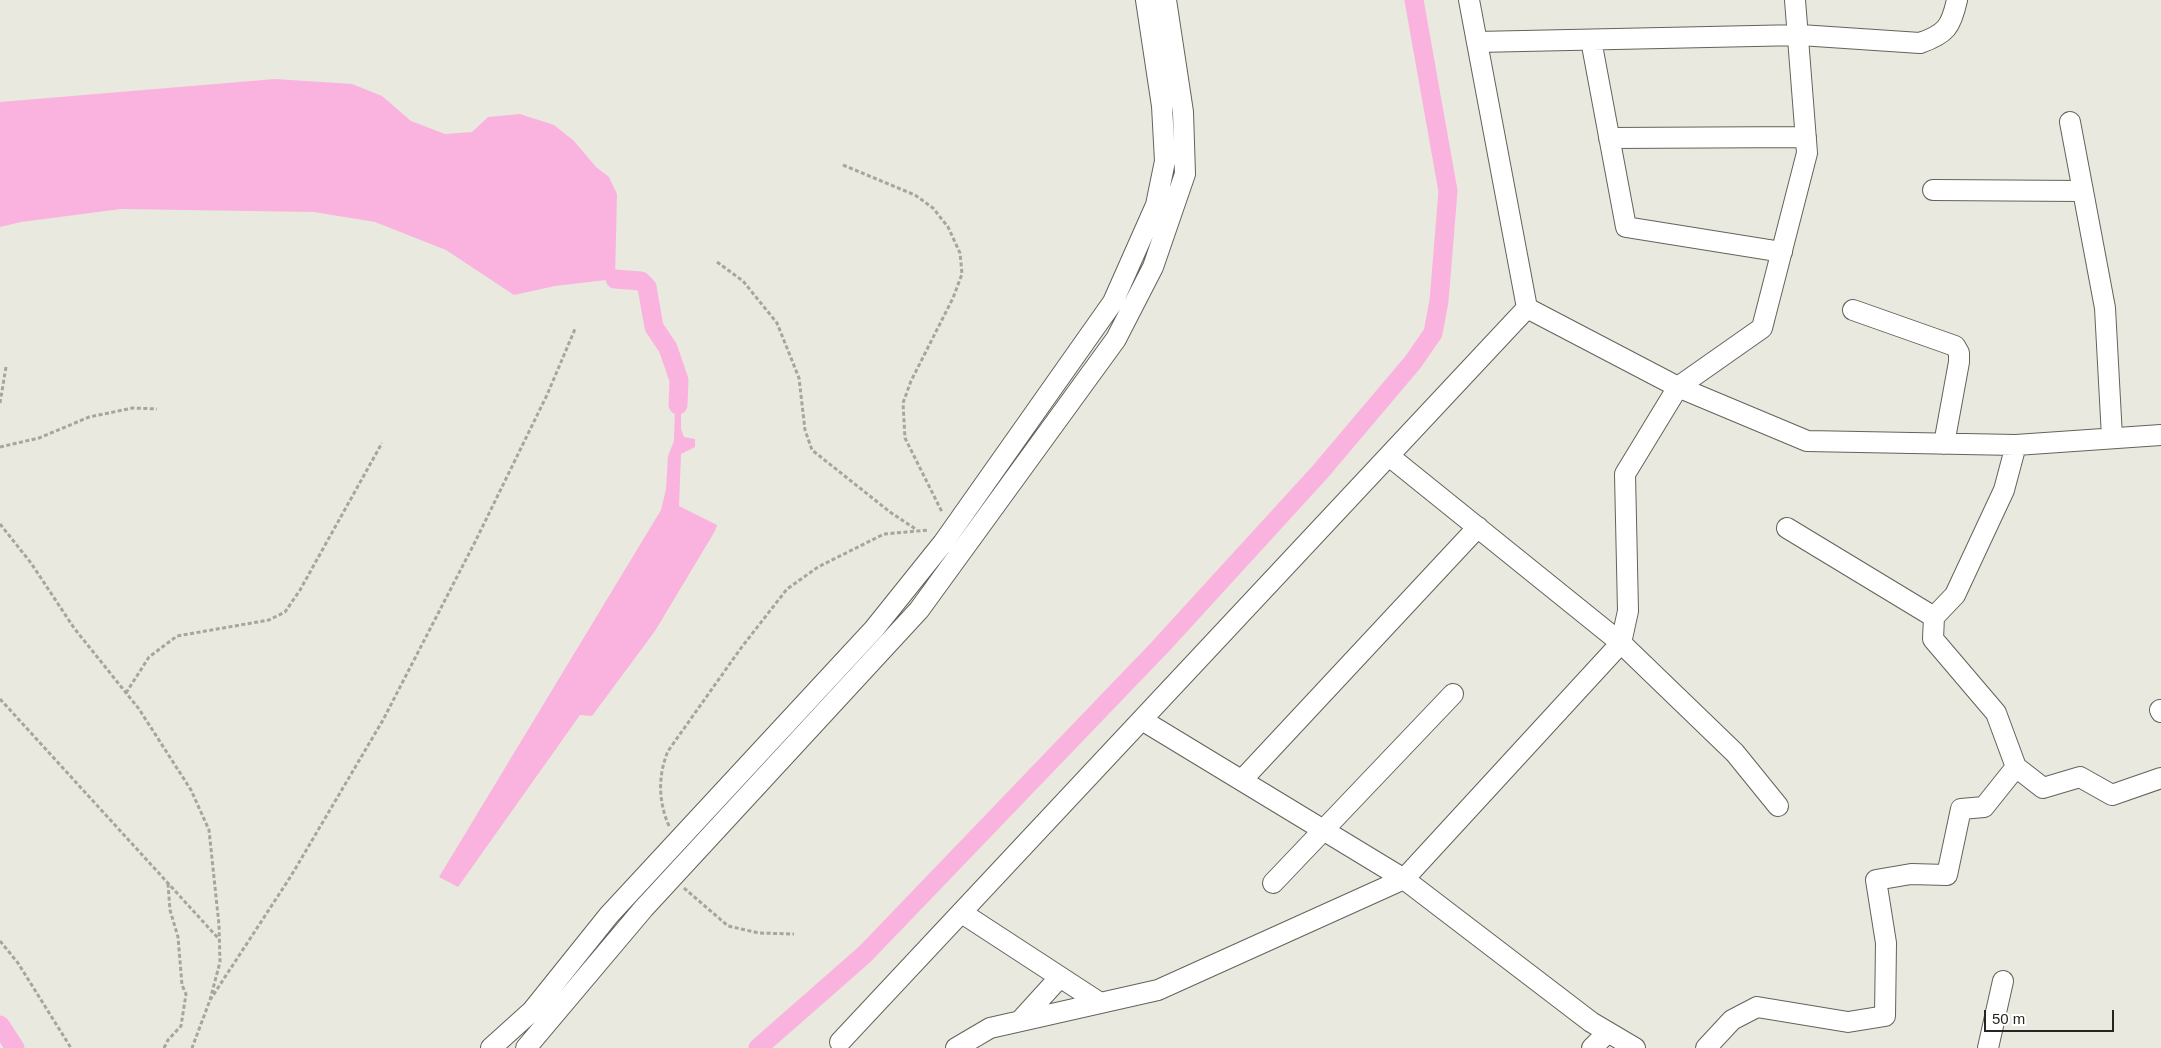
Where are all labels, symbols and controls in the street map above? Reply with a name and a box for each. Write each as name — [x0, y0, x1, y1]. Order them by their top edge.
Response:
scale bar — [1986, 1000, 2116, 1032]
text: 50 m — [1992, 1010, 2025, 1027]

